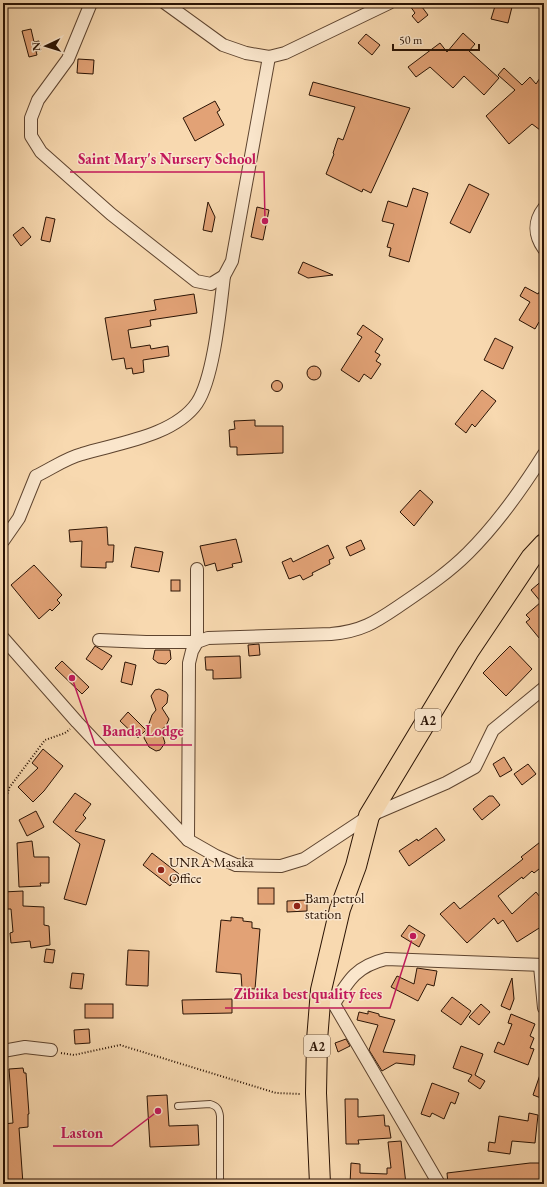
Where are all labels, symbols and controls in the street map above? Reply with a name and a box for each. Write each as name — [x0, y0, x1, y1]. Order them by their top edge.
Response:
north arrow — [26, 26, 66, 66]
scale bar — [393, 26, 479, 52]
text: 50 m — [399, 32, 423, 48]
text: N — [29, 42, 43, 52]
callout: Saint Mary's Nursery School — [70, 145, 264, 172]
text: Saint Mary's Nursery School — [78, 149, 257, 168]
road number: A2 — [415, 709, 441, 731]
callout: Banda Lodge — [95, 718, 192, 745]
text: Banda Lodge — [102, 721, 184, 740]
place label: UNRA Masaka Office — [169, 853, 254, 887]
marker: UNRA Masaka Office — [156, 865, 166, 875]
place label: Bam petrol station — [305, 889, 365, 923]
marker: Bam petrol station — [292, 901, 302, 911]
callout: Zibiika best quality fees — [225, 981, 390, 1008]
text: Zibiika best quality fees — [234, 984, 382, 1003]
road number: A2 — [304, 1035, 330, 1057]
callout: Laston — [53, 1119, 112, 1146]
text: Laston — [61, 1123, 104, 1142]

